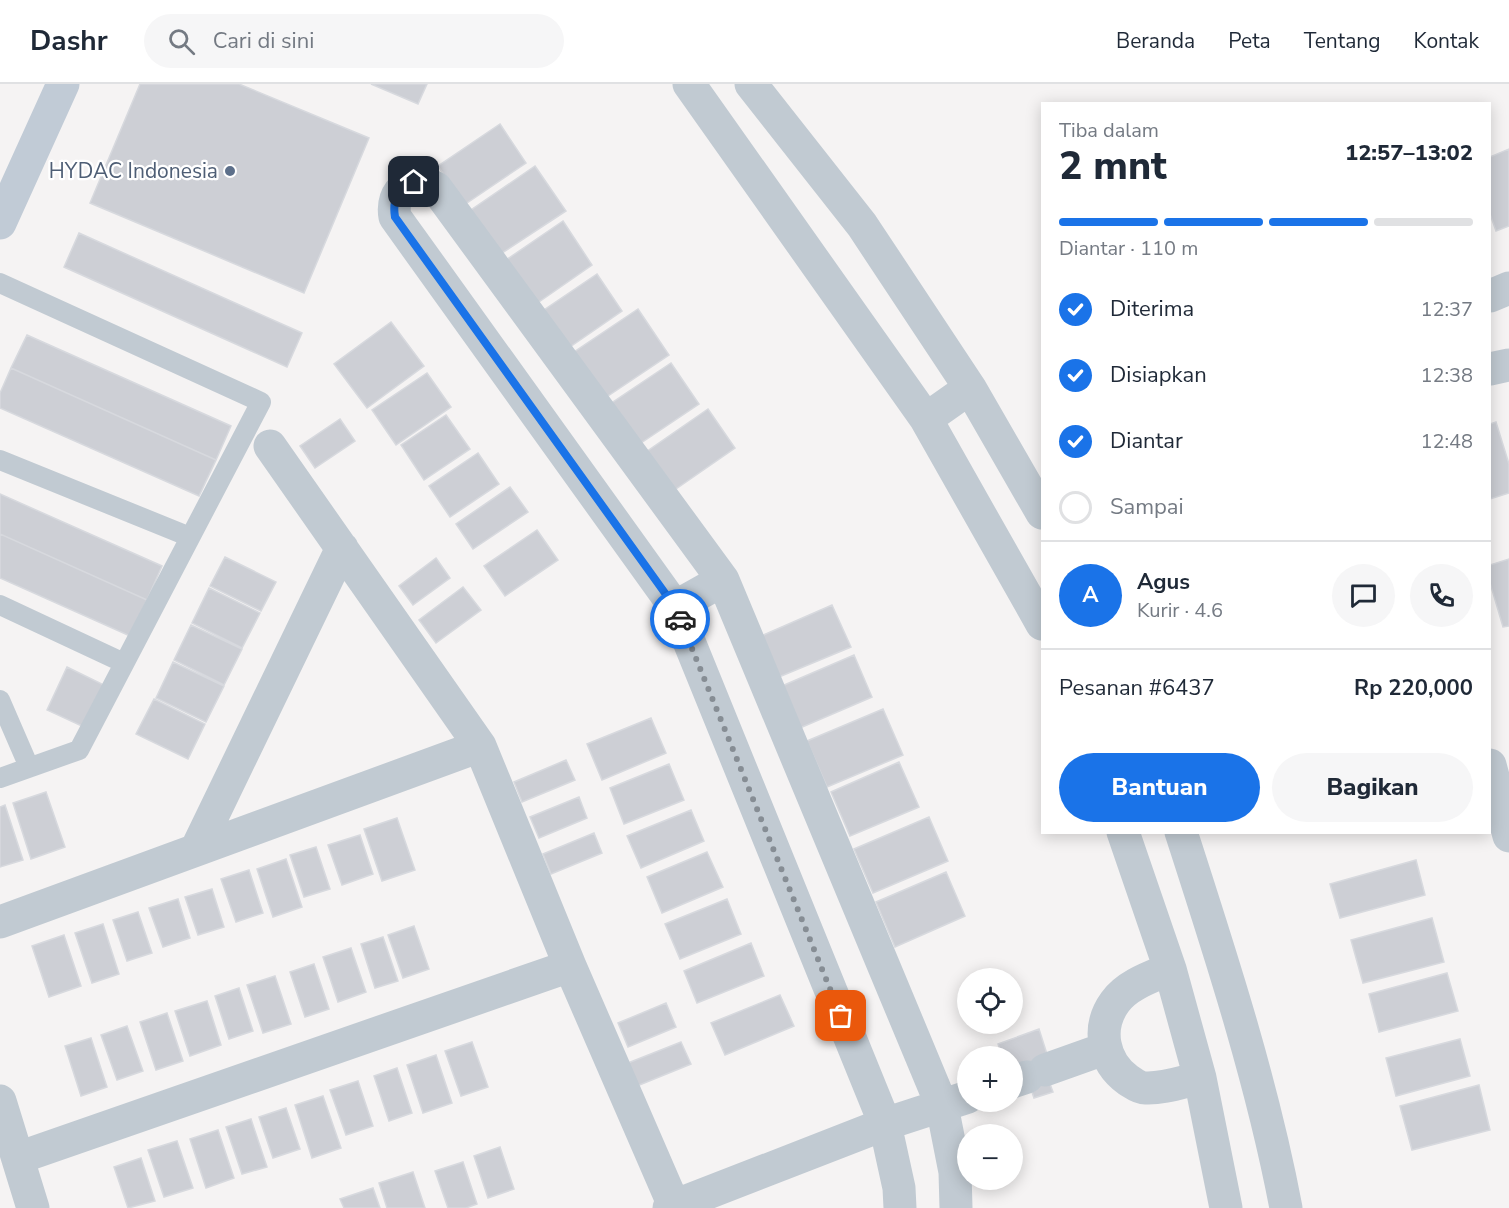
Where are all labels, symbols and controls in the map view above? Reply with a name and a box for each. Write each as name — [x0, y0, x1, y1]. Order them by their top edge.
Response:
search box — [144, 14, 564, 68]
text: Dashr — [30, 22, 108, 60]
icon: search — [165, 25, 198, 58]
text: Cari di sini — [213, 26, 314, 56]
text: Beranda — [1116, 27, 1195, 55]
text: Peta — [1228, 27, 1271, 55]
text: Tentang — [1304, 27, 1381, 55]
text: Kontak — [1414, 27, 1479, 55]
text: Tiba dalam — [1059, 117, 1159, 144]
text: 12:57–13:02 — [1345, 138, 1473, 168]
text: 2 mnt — [1059, 140, 1167, 193]
pin — [388, 156, 439, 207]
place label: HYDAC Indonesia — [49, 157, 218, 185]
marker: HYDAC Indonesia — [223, 164, 237, 178]
icon: home — [397, 165, 430, 198]
text: Diantar · 110 m — [1059, 235, 1198, 262]
icon: check — [1059, 293, 1092, 326]
text: Diterima — [1110, 294, 1194, 324]
text: 12:37 — [1420, 296, 1473, 323]
icon: check — [1059, 359, 1092, 392]
text: Disiapkan — [1110, 360, 1207, 390]
text: 12:38 — [1420, 362, 1473, 389]
icon: check — [1059, 425, 1092, 458]
text: Diantar — [1110, 426, 1183, 456]
text: 12:48 — [1420, 428, 1473, 455]
text: Sampai — [1110, 492, 1184, 522]
button: chat — [1332, 564, 1395, 627]
button: phone — [1410, 564, 1473, 627]
text: Agus — [1137, 567, 1190, 597]
text: A — [1082, 580, 1099, 610]
courier — [650, 589, 710, 649]
text: Kurir · 4.6 — [1137, 597, 1223, 624]
icon: car — [664, 603, 697, 636]
text: Pesanan #6437 — [1059, 673, 1215, 703]
text: Rp 220,000 — [1354, 673, 1473, 703]
button: Bantuan — [1059, 753, 1260, 822]
button: Bagikan — [1272, 753, 1473, 822]
map controls — [957, 968, 1023, 1190]
button: locate — [957, 968, 1023, 1034]
pin — [815, 990, 866, 1041]
icon: bag — [824, 999, 857, 1032]
button: + — [957, 1046, 1023, 1112]
button: − — [957, 1124, 1023, 1190]

